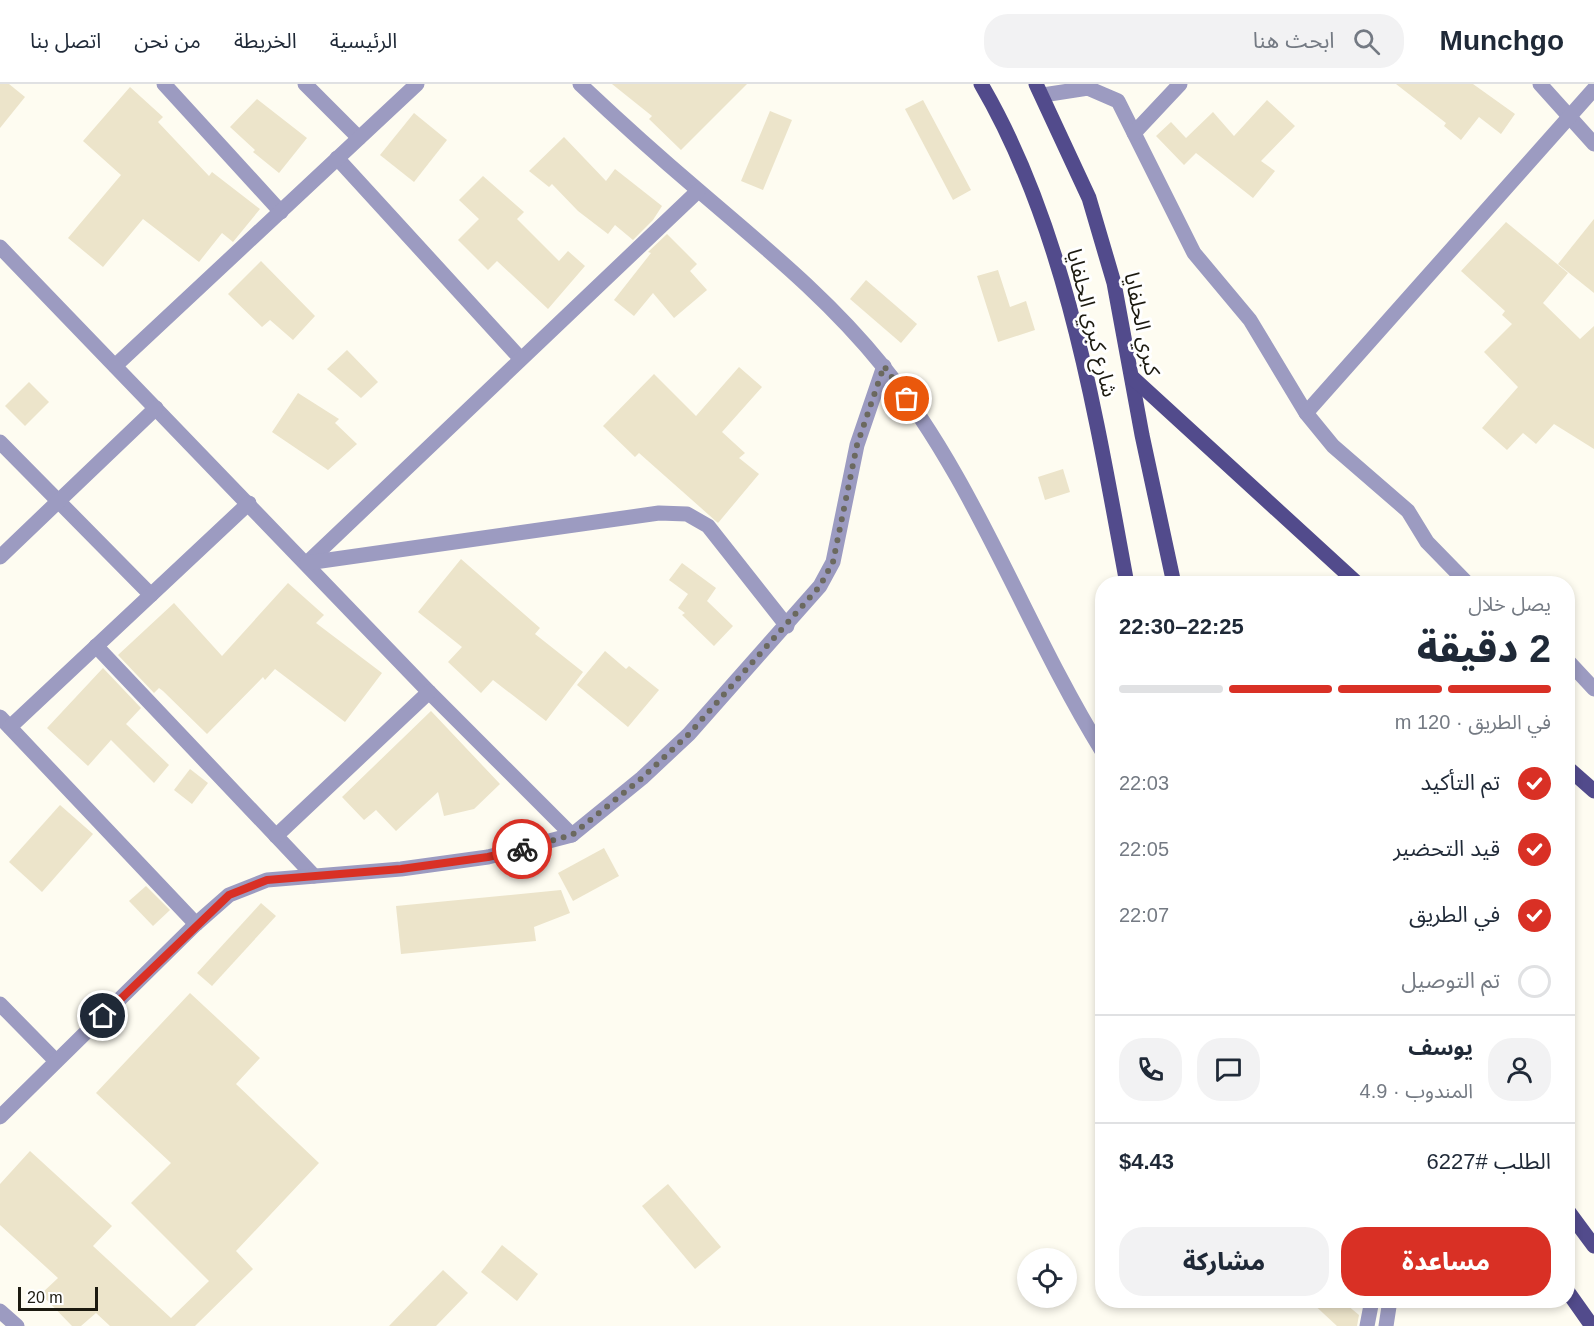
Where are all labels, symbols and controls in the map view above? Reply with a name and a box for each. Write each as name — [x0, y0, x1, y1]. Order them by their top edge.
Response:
search box — [984, 14, 1404, 68]
icon: search — [1350, 25, 1383, 58]
text: Munchgo — [1440, 25, 1564, 56]
text: ابحث هنا — [1253, 28, 1335, 53]
text: اتصل بنا — [30, 29, 101, 52]
text: من نحن — [134, 29, 201, 52]
text: الخريطة — [234, 29, 297, 52]
text: الرئيسية — [330, 29, 397, 52]
street label: شارع كبري الحلفايا — [1058, 246, 1122, 400]
street label: كبري الحلفايا — [1116, 270, 1165, 379]
pin — [881, 373, 932, 424]
icon: bag — [890, 382, 923, 415]
text: يصل خلال — [1468, 593, 1551, 615]
text: 22:25–22:30 — [1119, 614, 1244, 639]
text: 2 دقيقة — [1417, 627, 1551, 670]
text: في الطريق · 120 m — [1395, 711, 1551, 733]
icon: check — [1518, 767, 1551, 800]
text: تم التأكيد — [1420, 770, 1500, 795]
text: 22:03 — [1119, 772, 1169, 794]
courier — [492, 819, 552, 879]
icon: bike — [506, 833, 539, 866]
icon: check — [1518, 833, 1551, 866]
text: قيد التحضير — [1393, 836, 1500, 861]
text: 22:05 — [1119, 838, 1169, 860]
icon: check — [1518, 899, 1551, 932]
text: في الطريق — [1409, 902, 1500, 927]
text: 22:07 — [1119, 904, 1169, 926]
text: تم التوصيل — [1401, 968, 1500, 993]
pin — [77, 990, 128, 1041]
icon: home — [86, 999, 119, 1032]
text: يوسف — [1408, 1035, 1473, 1060]
button: phone — [1119, 1038, 1182, 1101]
button: chat — [1197, 1038, 1260, 1101]
button: person — [1488, 1038, 1551, 1101]
text: المندوب · 4.9 — [1360, 1080, 1473, 1102]
text: $4.43 — [1119, 1149, 1174, 1174]
text: الطلب #6227 — [1426, 1149, 1551, 1174]
button: مشاركة — [1119, 1227, 1329, 1296]
button: مساعدة — [1341, 1227, 1551, 1296]
map controls — [1017, 1248, 1077, 1308]
button: locate — [1017, 1248, 1077, 1308]
scale bar — [18, 1284, 98, 1312]
text: 20 m — [27, 1289, 63, 1306]

